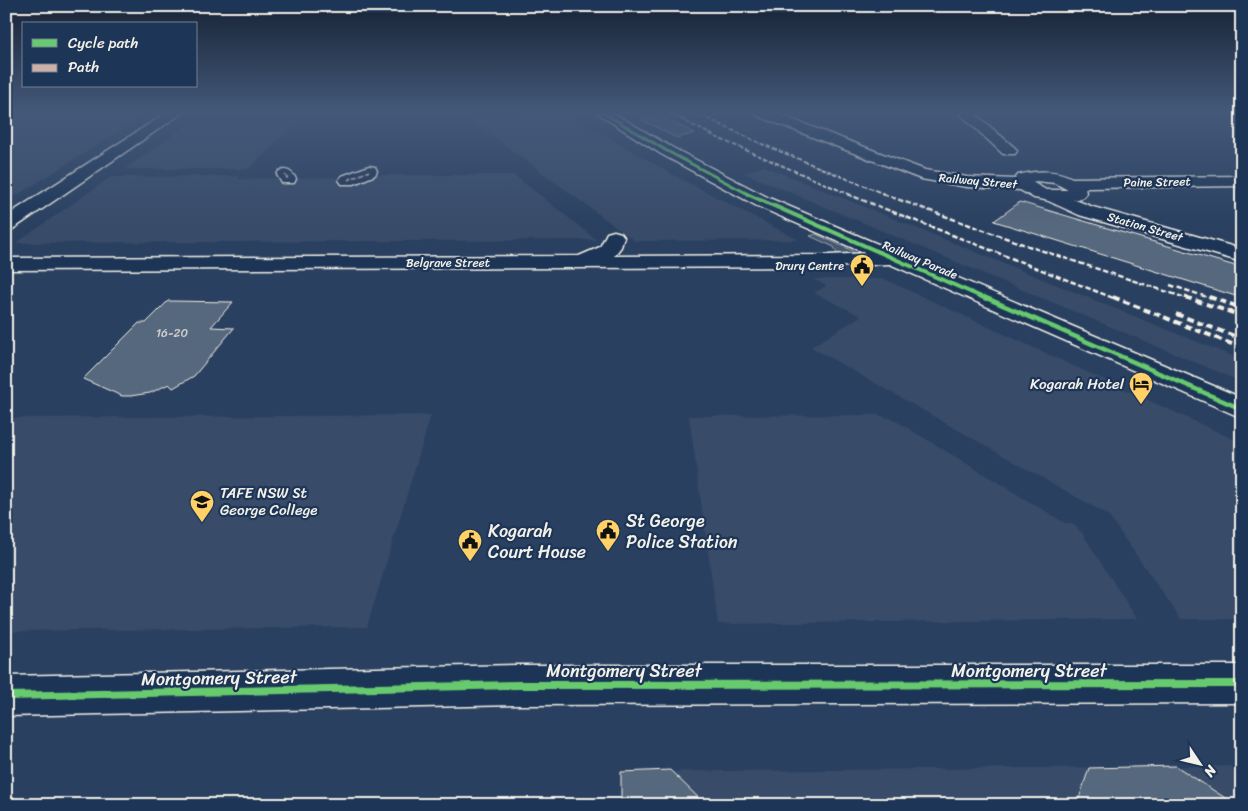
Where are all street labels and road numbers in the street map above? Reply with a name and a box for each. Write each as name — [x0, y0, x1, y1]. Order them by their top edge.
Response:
street label: Railway Street — [938, 167, 1019, 195]
street label: Paine Street — [1123, 170, 1191, 194]
street label: Station Street — [1105, 206, 1187, 249]
street label: Railway Parade — [879, 234, 961, 286]
street label: Belgrave Street — [406, 252, 490, 274]
street label: Montgomery Street — [546, 655, 703, 687]
street label: Montgomery Street — [951, 655, 1108, 687]
street label: Montgomery Street — [141, 661, 298, 695]

